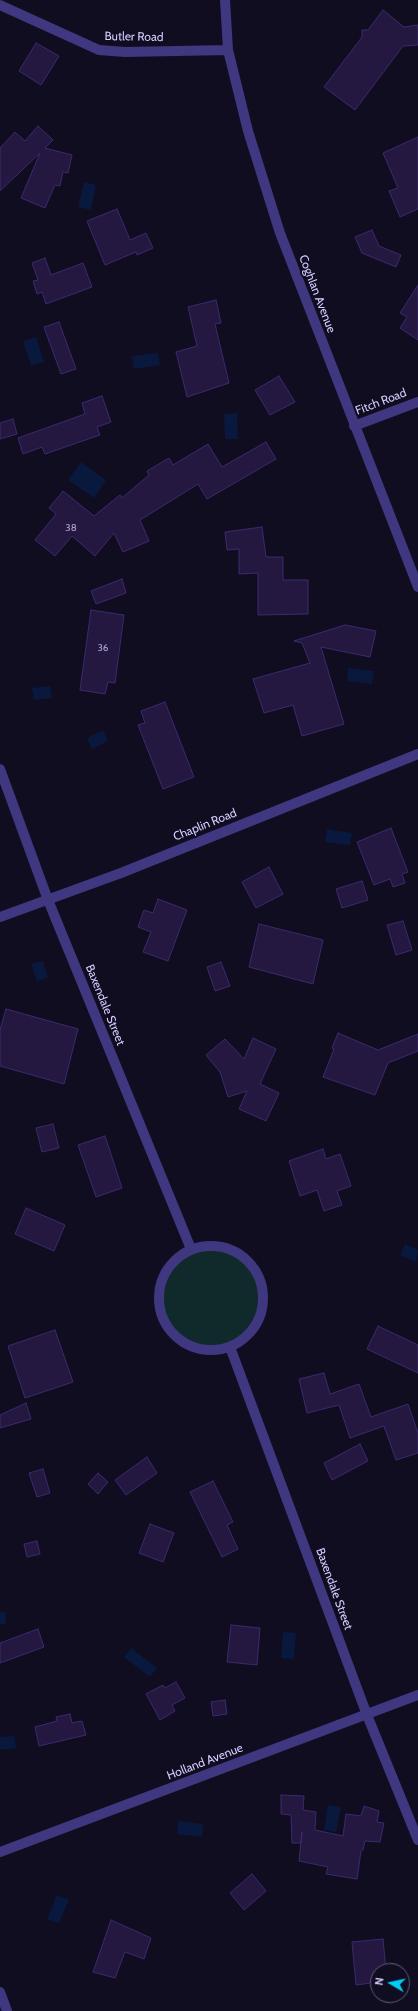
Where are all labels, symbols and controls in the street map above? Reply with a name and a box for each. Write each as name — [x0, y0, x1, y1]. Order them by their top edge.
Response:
street label: Butler Road — [104, 29, 164, 45]
street label: Coghlan Avenue — [296, 253, 338, 335]
street label: Fitch Road — [353, 386, 409, 418]
house number: 38 — [65, 522, 77, 534]
house number: 36 — [97, 642, 109, 654]
street label: Chaplin Road — [171, 806, 239, 844]
street label: Baxendale Street — [82, 962, 128, 1048]
street label: Baxendale Street — [313, 1546, 355, 1632]
street label: Holland Avenue — [165, 1741, 245, 1783]
north arrow — [370, 1963, 410, 2003]
text: N — [372, 1976, 387, 1986]

